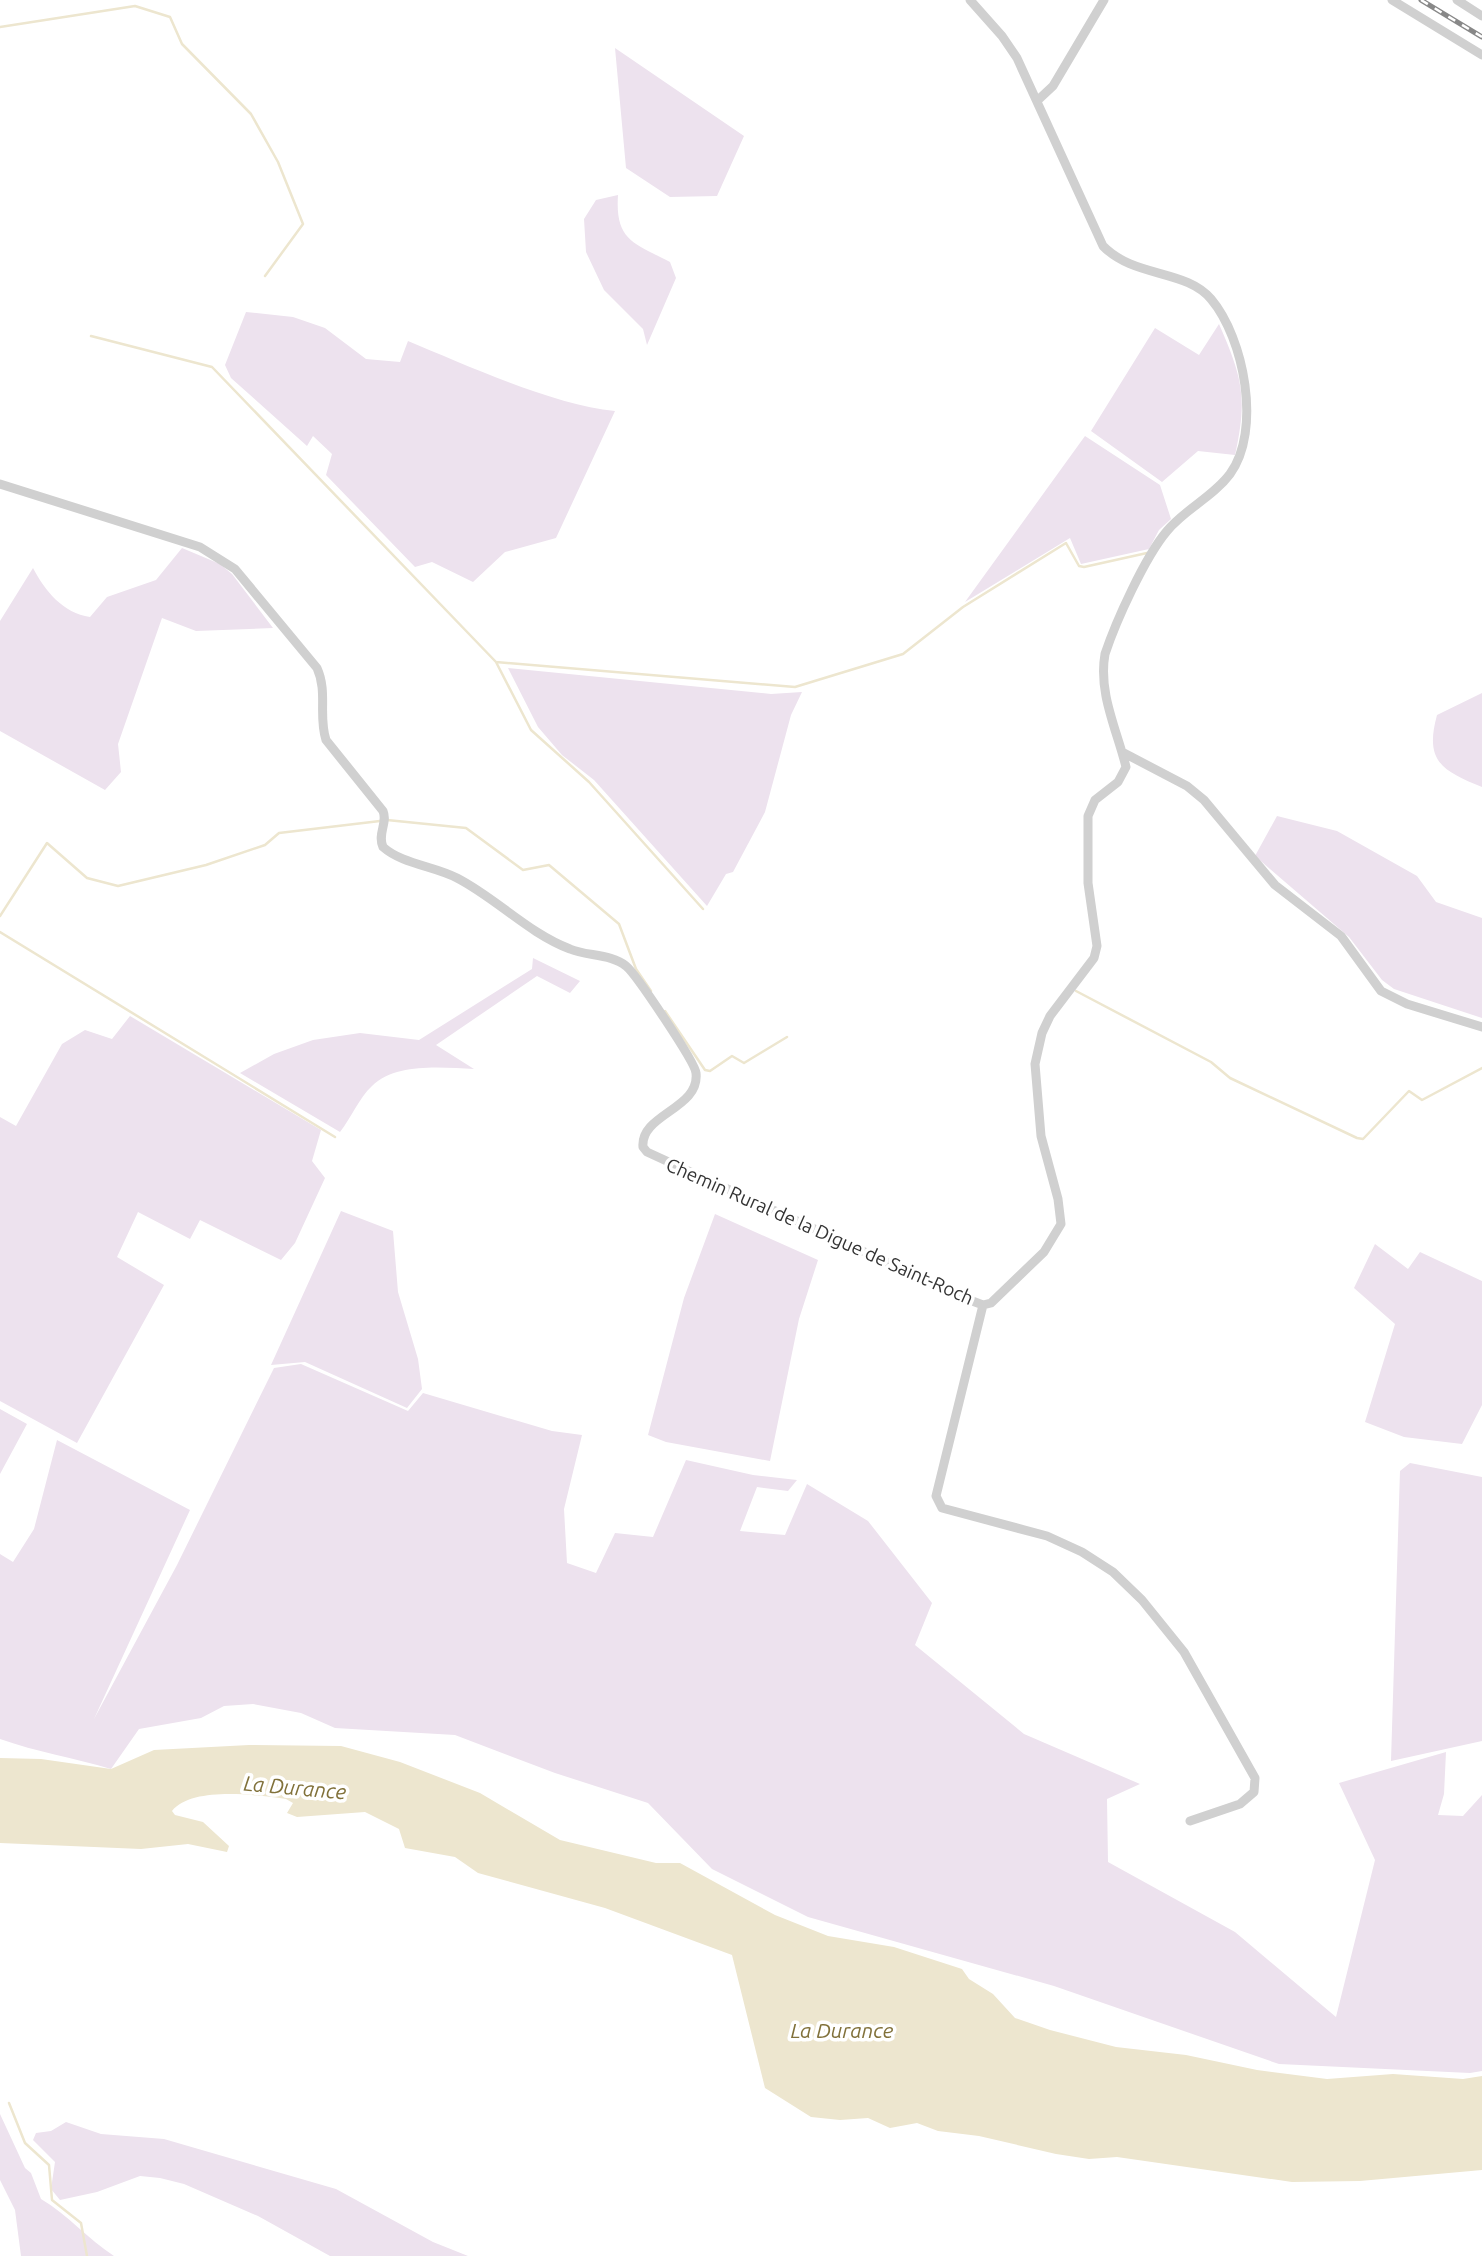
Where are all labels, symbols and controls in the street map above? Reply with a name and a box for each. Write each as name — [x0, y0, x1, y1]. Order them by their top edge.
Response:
street label: Chemin Rural de la Digue de Saint-Roch — [663, 1153, 977, 1309]
water label: La Durance — [243, 1771, 348, 1803]
water label: La Durance — [791, 2018, 894, 2042]

